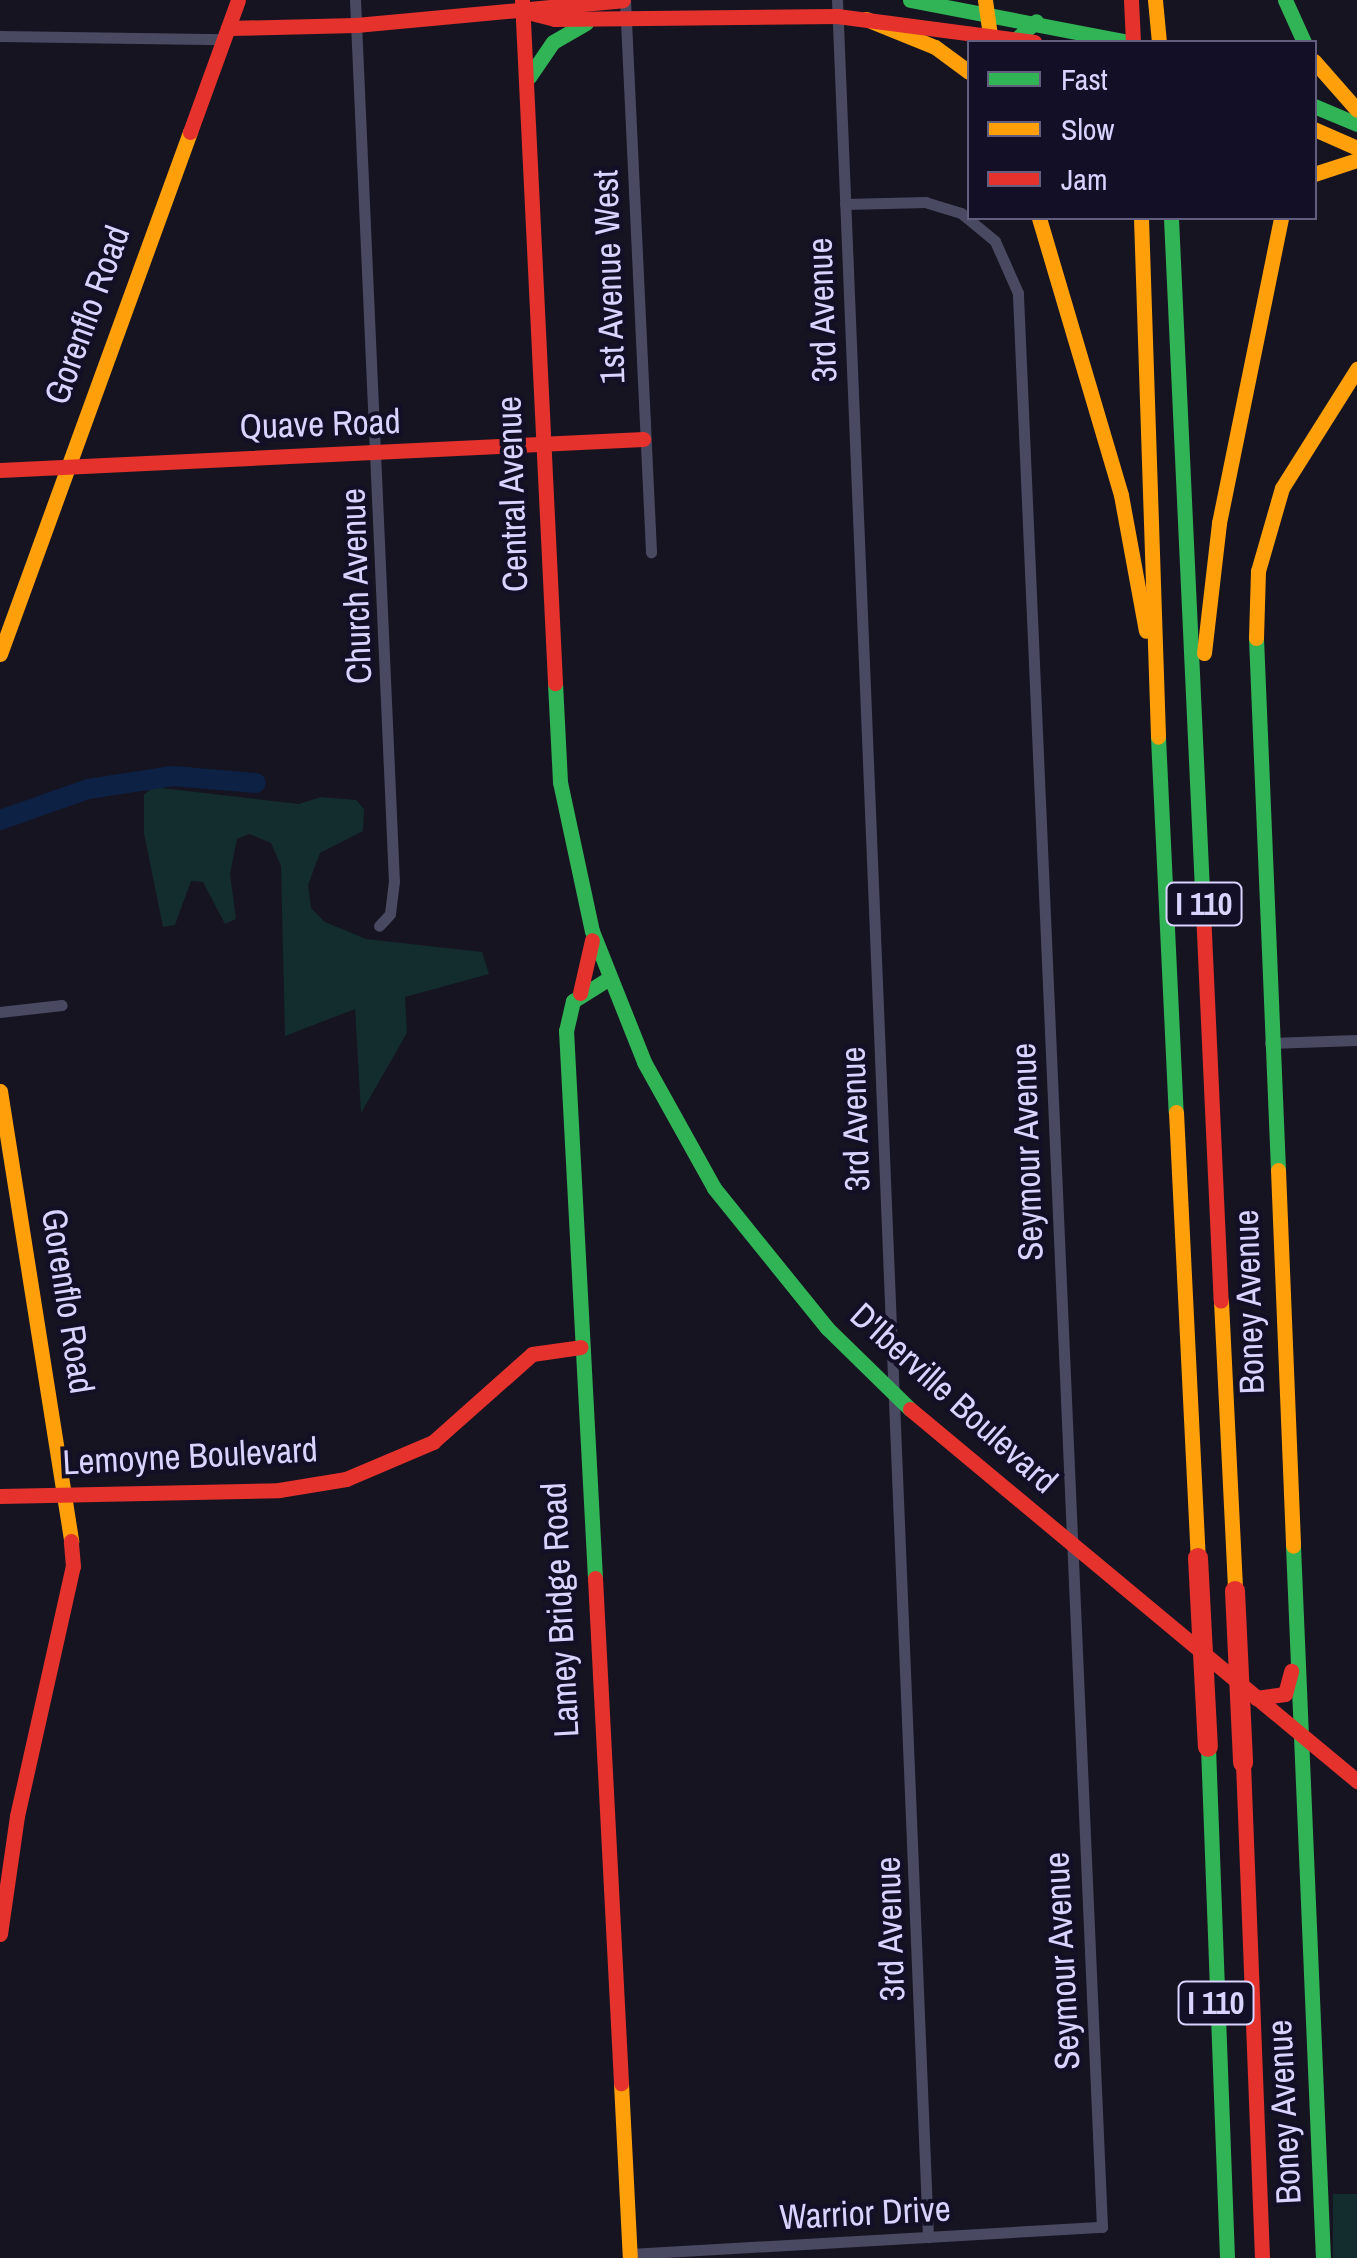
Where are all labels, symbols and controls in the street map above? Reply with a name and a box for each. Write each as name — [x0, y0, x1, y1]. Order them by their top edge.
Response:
legend — [967, 40, 1317, 220]
text: Fast — [1061, 59, 1108, 99]
text: Slow — [1061, 109, 1114, 149]
text: Jam — [1061, 159, 1107, 199]
street label: 1st Avenue West — [584, 168, 634, 386]
street label: Gorenflo Road — [35, 220, 139, 410]
street label: 3rd Avenue — [798, 236, 846, 384]
street label: Central Avenue — [488, 395, 536, 593]
street label: Quave Road — [239, 400, 401, 448]
street label: Church Avenue — [332, 487, 380, 685]
road number: I 110 — [1164, 877, 1244, 931]
street label: Seymour Avenue — [1002, 1042, 1052, 1262]
street label: 3rd Avenue — [831, 1045, 879, 1193]
street label: Gorenflo Road — [33, 1206, 103, 1396]
street label: Boney Avenue — [1225, 1208, 1273, 1396]
street label: D'Iberville Boulevard — [842, 1294, 1066, 1502]
street label: Lemoyne Boulevard — [61, 1428, 319, 1484]
street label: Lamey Bridge Road — [532, 1481, 588, 1739]
street label: Seymour Avenue — [1035, 1850, 1089, 2072]
street label: 3rd Avenue — [866, 1855, 914, 2003]
road number: I 110 — [1176, 1976, 1256, 2030]
street label: Boney Avenue — [1258, 2018, 1310, 2206]
street label: Warrior Drive — [778, 2188, 952, 2238]

